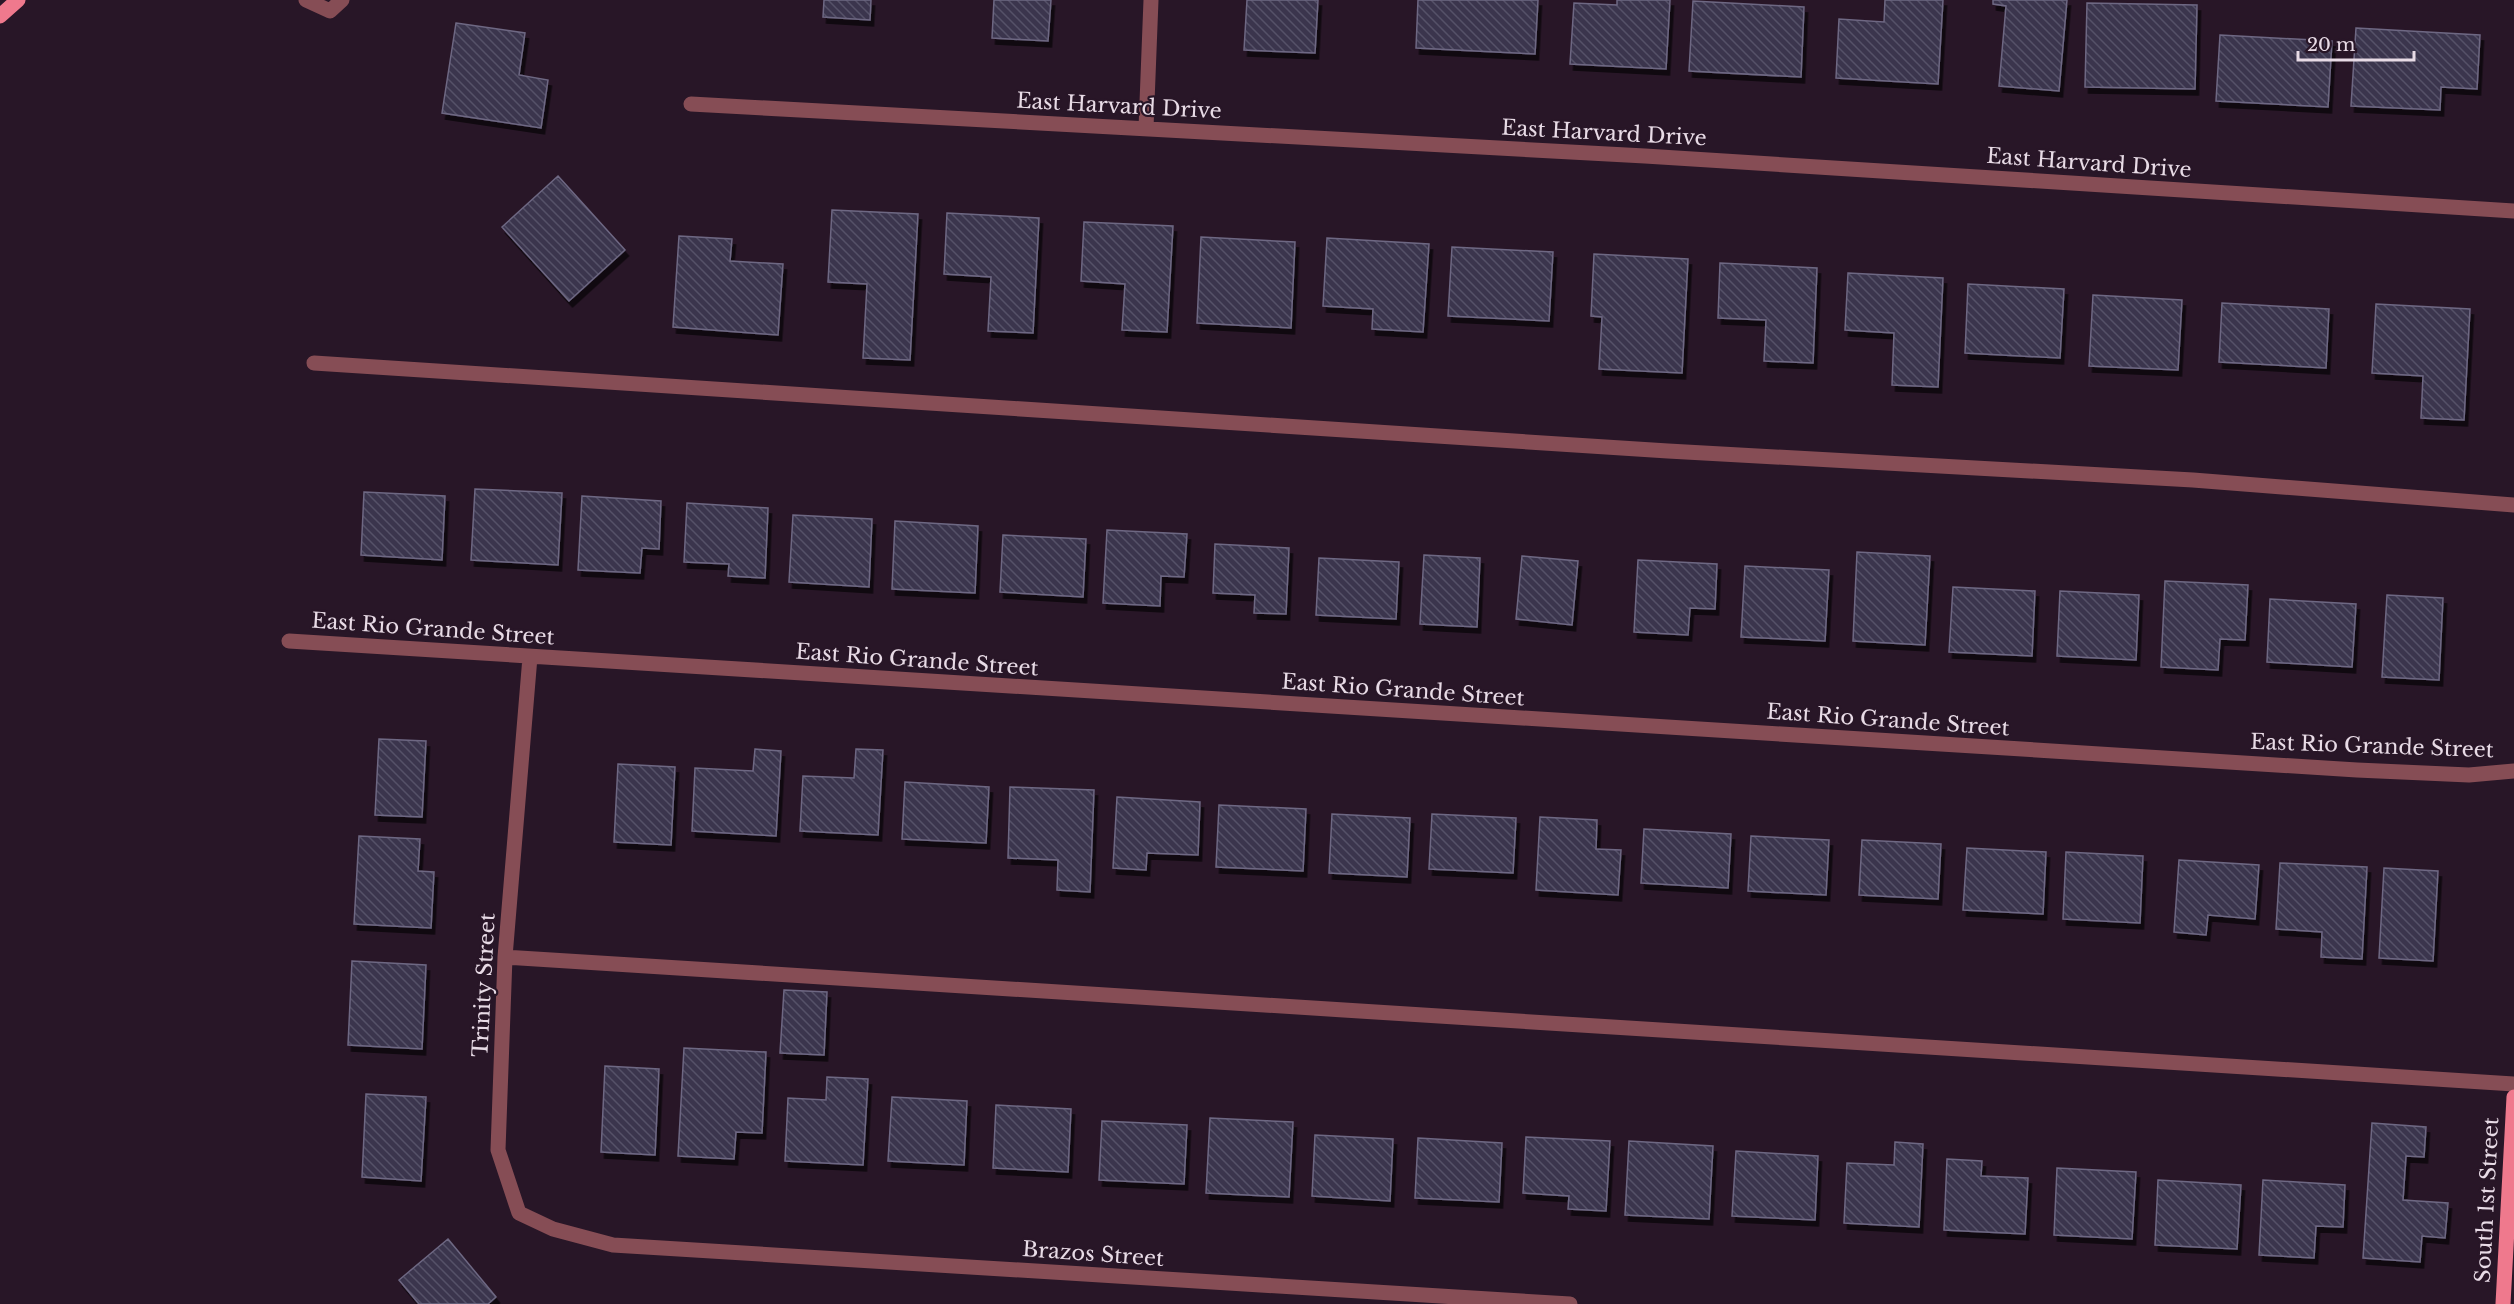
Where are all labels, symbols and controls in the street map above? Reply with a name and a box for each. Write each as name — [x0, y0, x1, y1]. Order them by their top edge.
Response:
scale bar — [2298, 24, 2414, 62]
text: 20 m — [2307, 34, 2355, 56]
street label: East Harvard Drive — [1016, 88, 1222, 124]
street label: East Harvard Drive — [1501, 115, 1707, 151]
street label: East Harvard Drive — [1985, 143, 2193, 183]
street label: East Rio Grande Street — [311, 608, 555, 650]
street label: East Rio Grande Street — [795, 639, 1039, 681]
street label: East Rio Grande Street — [1281, 669, 1525, 711]
street label: East Rio Grande Street — [1766, 699, 2010, 741]
street label: East Rio Grande Street — [2250, 729, 2494, 763]
street label: Trinity Street — [467, 912, 501, 1058]
street label: South 1st Street — [2470, 1116, 2504, 1283]
street label: Brazos Street — [1021, 1236, 1165, 1272]

